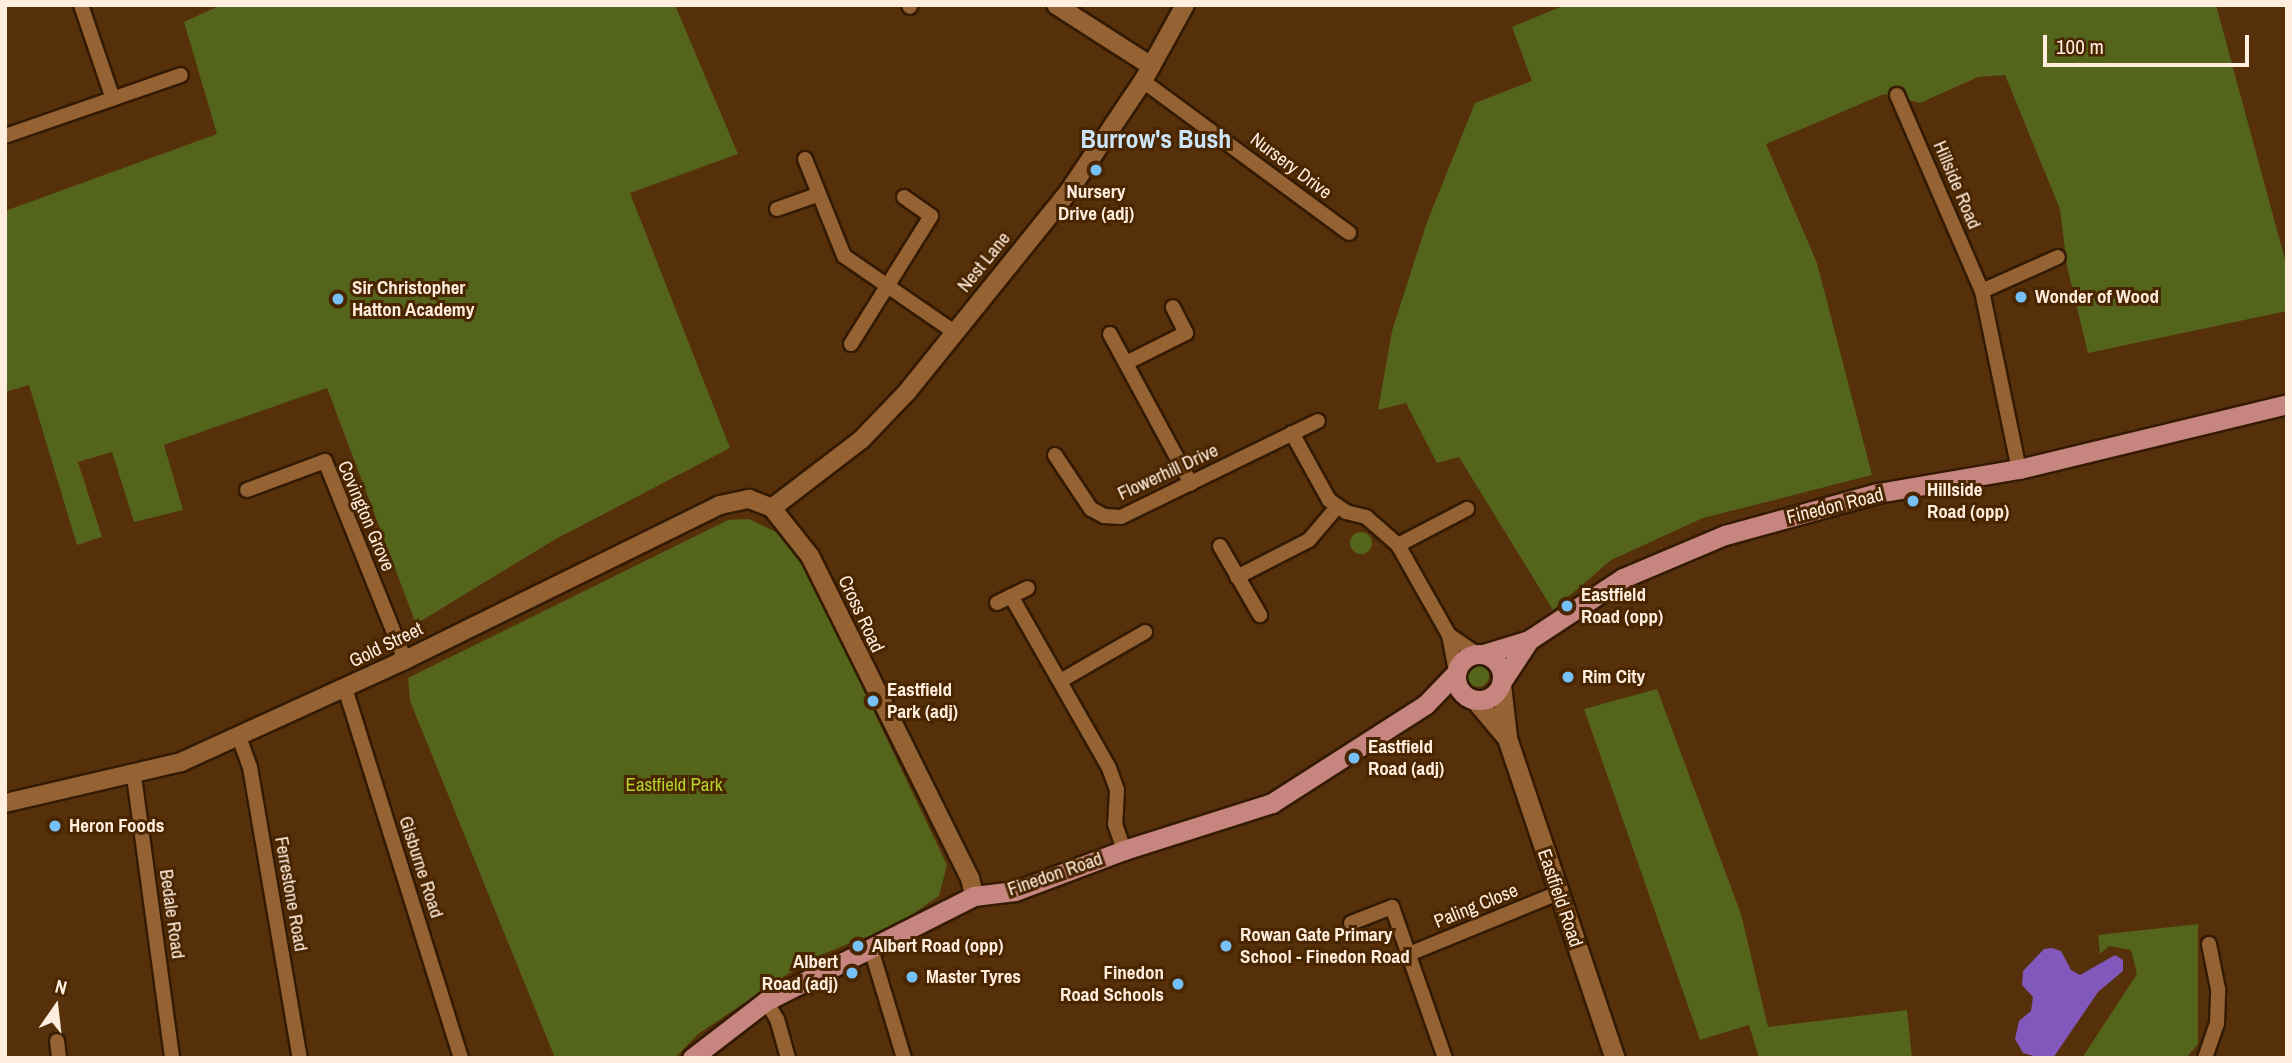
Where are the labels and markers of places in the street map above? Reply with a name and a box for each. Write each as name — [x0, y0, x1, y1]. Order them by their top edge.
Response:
marker: Nursery Drive (adj) — [1088, 162, 1104, 178]
place label: Nursery Drive (adj) — [1058, 181, 1134, 225]
place label: Sir Christopher Hatton Academy — [352, 277, 475, 321]
place label: Wonder of Wood — [2035, 286, 2159, 308]
marker: Wonder of Wood — [2013, 289, 2029, 305]
marker: Sir Christopher Hatton Academy — [330, 291, 346, 307]
place label: Hillside Road (opp) — [1927, 479, 2009, 523]
marker: Hillside Road (opp) — [1905, 493, 1921, 509]
place label: Eastfield Road (opp) — [1581, 584, 1663, 628]
marker: Eastfield Road (opp) — [1559, 598, 1575, 614]
place label: Rim City — [1582, 666, 1645, 688]
marker: Rim City — [1560, 669, 1576, 685]
place label: Eastfield Park (adj) — [887, 679, 958, 723]
marker: Eastfield Park (adj) — [865, 693, 881, 709]
place label: Eastfield Road (adj) — [1368, 736, 1444, 780]
marker: Eastfield Road (adj) — [1346, 750, 1362, 766]
place label: Heron Foods — [69, 815, 164, 837]
marker: Heron Foods — [47, 818, 63, 834]
place label: Rowan Gate Primary School - Finedon Road — [1240, 924, 1410, 968]
place label: Albert Road (opp) — [872, 935, 1004, 957]
marker: Albert Road (opp) — [850, 938, 866, 954]
marker: Rowan Gate Primary School - Finedon Road — [1218, 938, 1234, 954]
place label: Albert Road (adj) — [762, 951, 838, 995]
place label: Finedon Road Schools — [1060, 962, 1164, 1006]
marker: Albert Road (adj) — [844, 965, 860, 981]
place label: Master Tyres — [926, 966, 1021, 988]
marker: Master Tyres — [904, 969, 920, 985]
marker: Finedon Road Schools — [1170, 976, 1186, 992]

